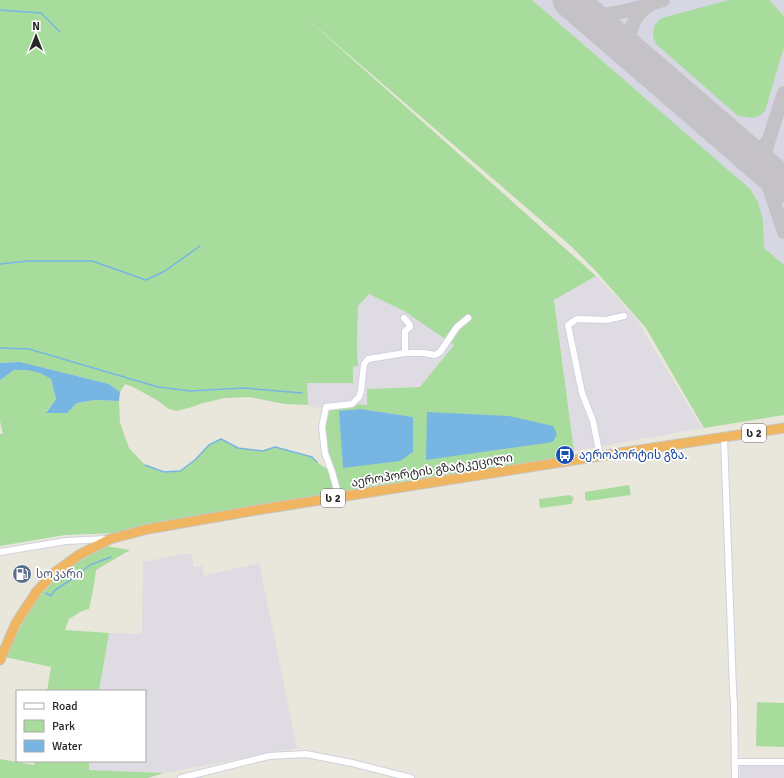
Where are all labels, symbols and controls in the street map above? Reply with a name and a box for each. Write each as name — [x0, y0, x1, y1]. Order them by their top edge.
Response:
north arrow — [16, 16, 56, 56]
text: N — [32, 20, 40, 33]
road number: ს 2 — [742, 424, 766, 442]
bus stop icon: აეროპორტის გზა. — [554, 444, 576, 466]
place label: აეროპორტის გზა. — [579, 448, 688, 463]
street label: აეროპორტის გზატკეცილი — [350, 450, 514, 491]
road number: ს 2 — [321, 489, 345, 507]
fuel station icon: სოკარი — [11, 563, 33, 585]
place label: სოკარი — [36, 567, 83, 582]
legend — [16, 690, 146, 762]
text: Road — [52, 699, 78, 714]
text: Park — [52, 719, 75, 734]
text: Water — [52, 739, 83, 754]

